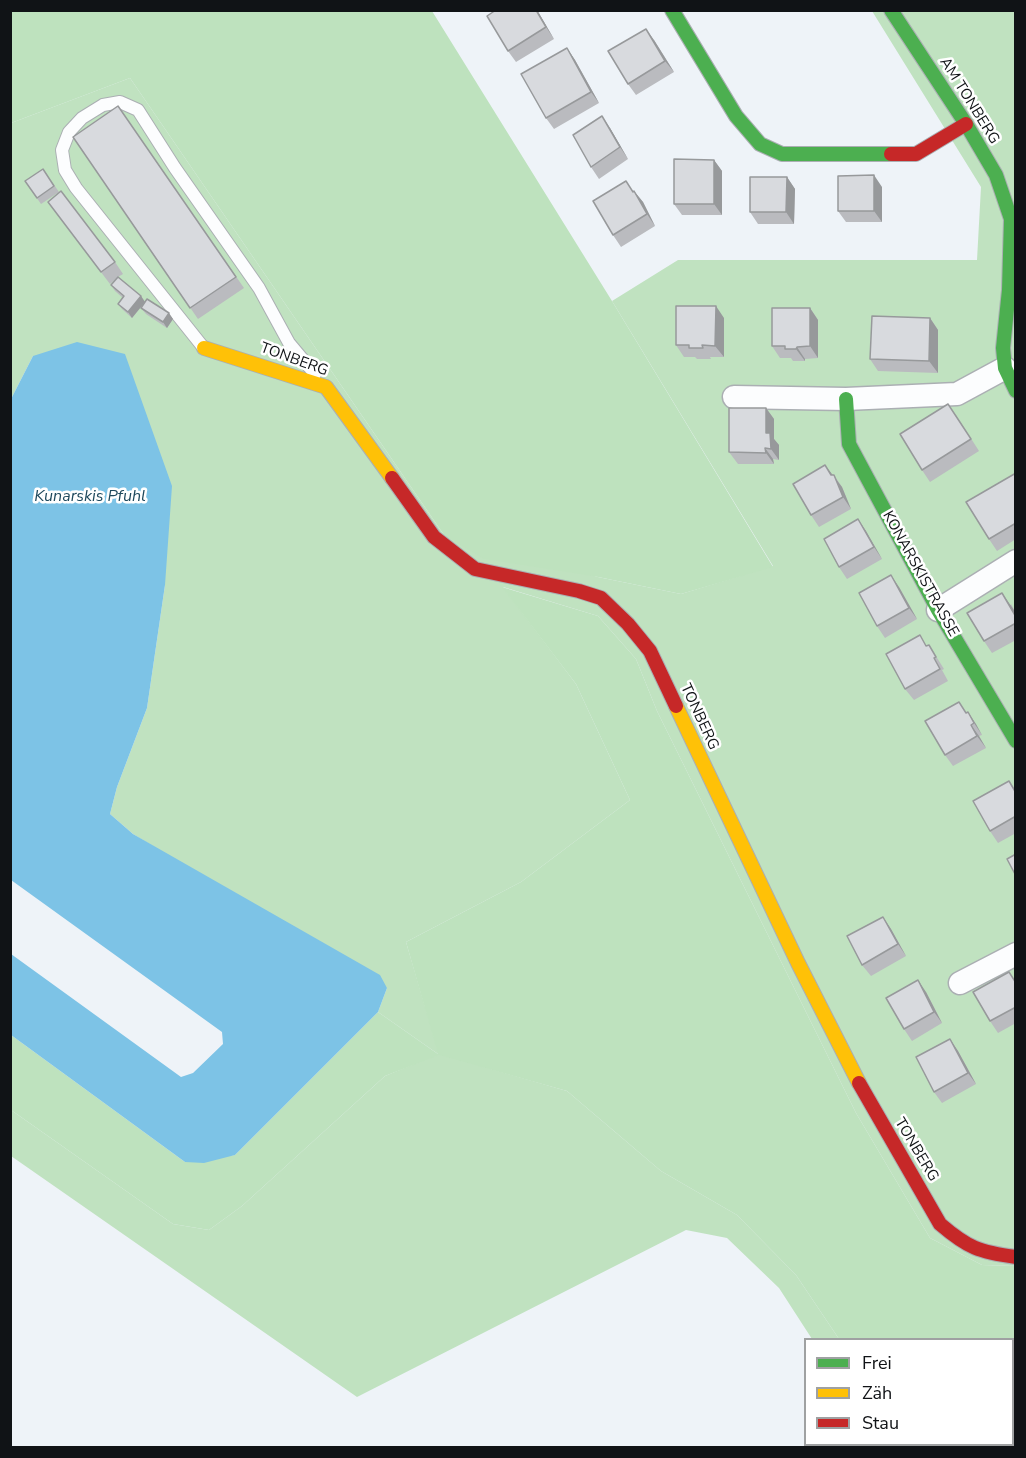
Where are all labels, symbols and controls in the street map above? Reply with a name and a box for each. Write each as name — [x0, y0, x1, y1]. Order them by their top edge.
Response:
street label: AM TONBERG — [935, 55, 1003, 147]
street label: TONBERG — [258, 339, 330, 381]
water label: Kunarskis Pfuhl — [34, 487, 146, 507]
street label: KONARSKISTRASSE — [878, 508, 962, 640]
street label: TONBERG — [676, 681, 722, 753]
street label: TONBERG — [890, 1115, 942, 1185]
legend — [804, 1338, 1014, 1446]
text: Frei — [862, 1351, 892, 1375]
text: Zäh — [862, 1381, 892, 1405]
text: Stau — [862, 1411, 899, 1435]

